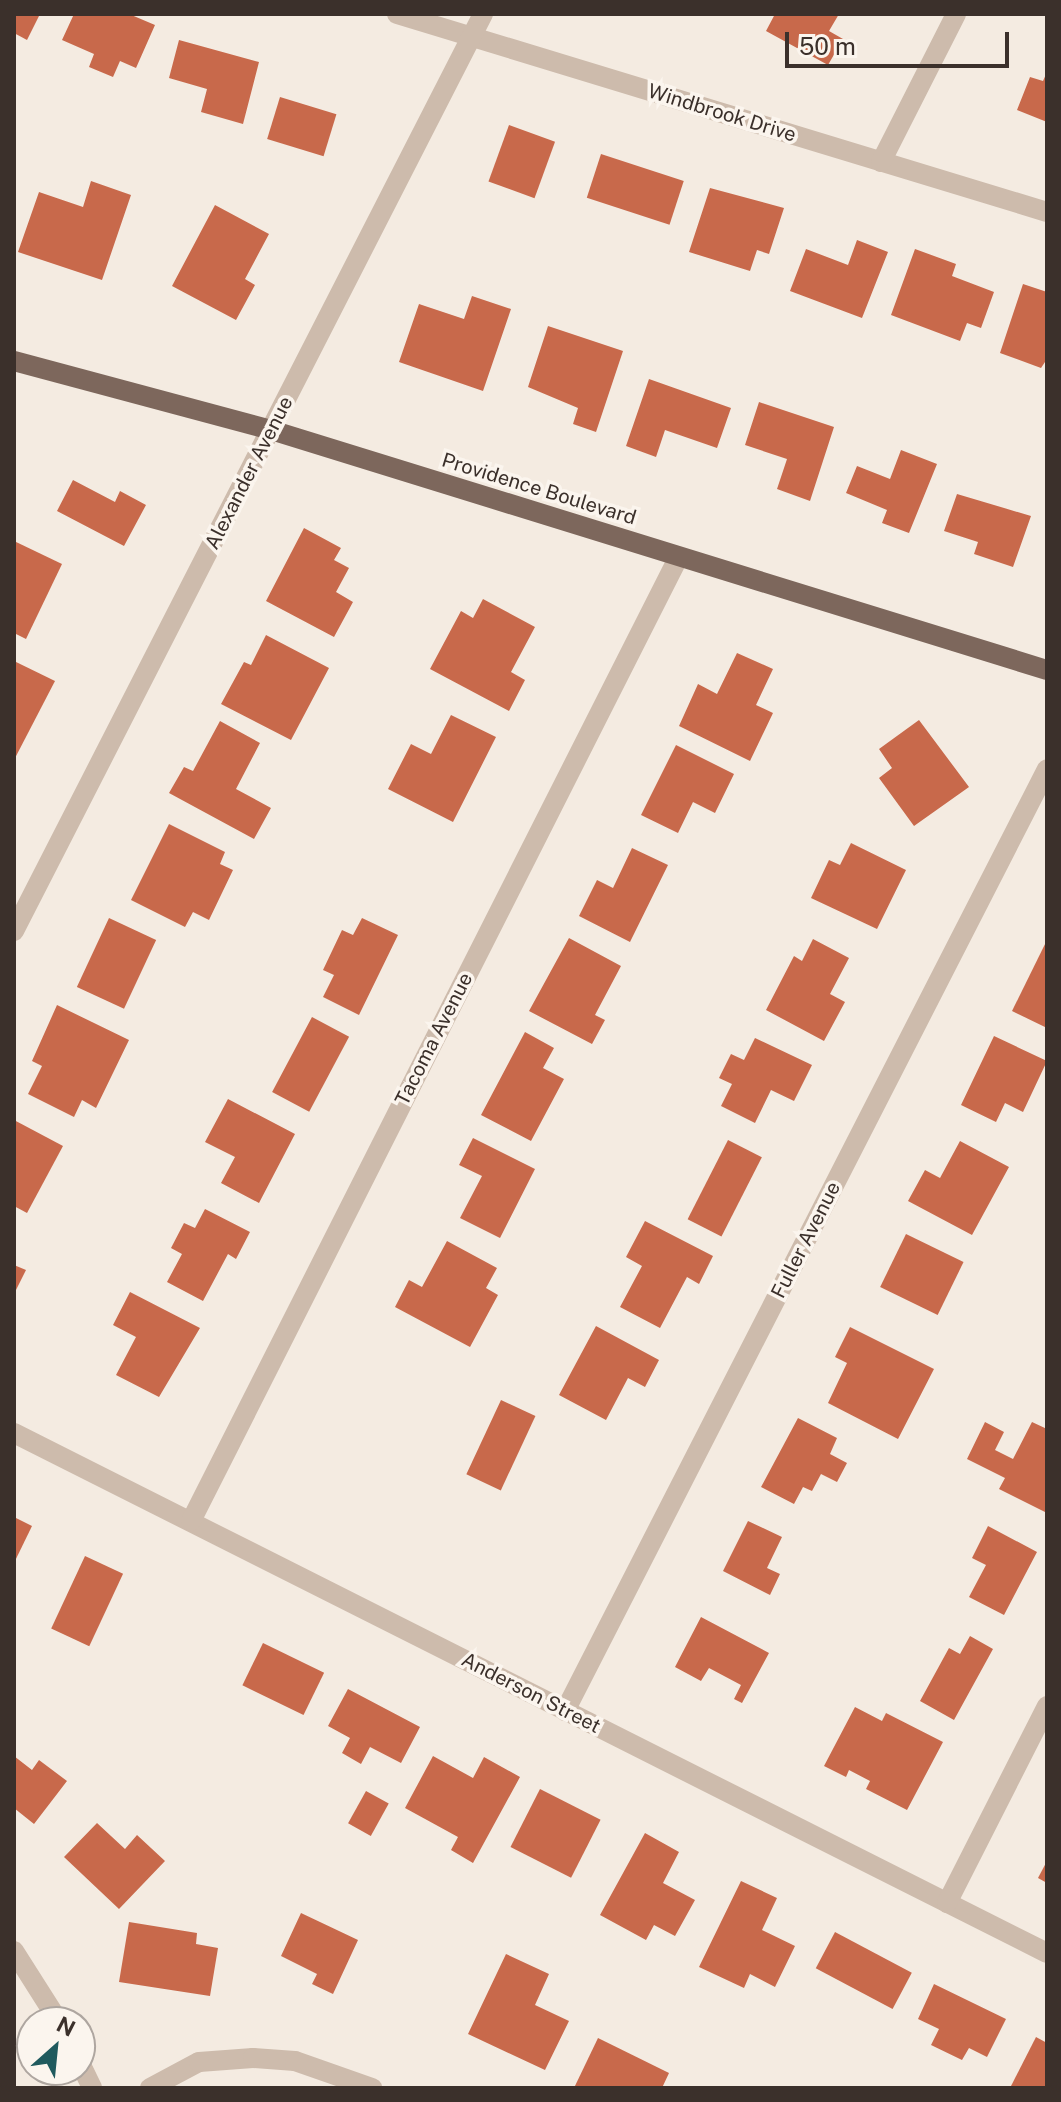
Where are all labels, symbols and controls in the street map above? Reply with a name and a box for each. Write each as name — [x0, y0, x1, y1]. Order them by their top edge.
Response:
scale bar — [789, 16, 1013, 66]
text: 50 m — [799, 32, 856, 60]
street label: Windbrook Drive — [645, 79, 799, 147]
street label: Alexander Avenue — [200, 392, 298, 554]
street label: Providence Boulevard — [439, 448, 639, 530]
street label: Tacoma Avenue — [390, 969, 478, 1109]
street label: Fuller Avenue — [766, 1178, 846, 1302]
street label: Anderson Street — [457, 1648, 605, 1738]
north arrow — [16, 2006, 96, 2086]
text: N — [52, 2011, 80, 2042]

